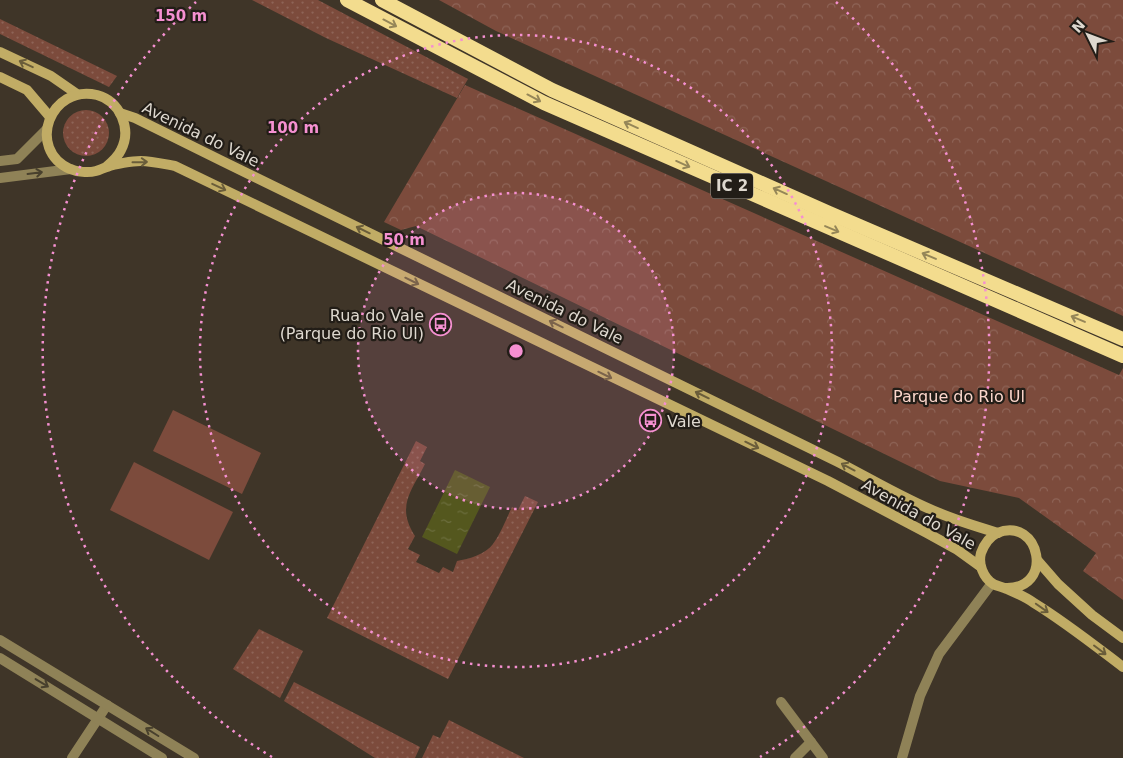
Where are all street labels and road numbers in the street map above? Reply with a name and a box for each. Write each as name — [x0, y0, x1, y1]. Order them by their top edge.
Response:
street label: Avenida do Vale — [139, 98, 262, 171]
road number: IC 2 — [711, 174, 753, 198]
street label: Avenida do Vale — [503, 275, 626, 348]
street label: Avenida do Vale — [858, 475, 979, 554]

